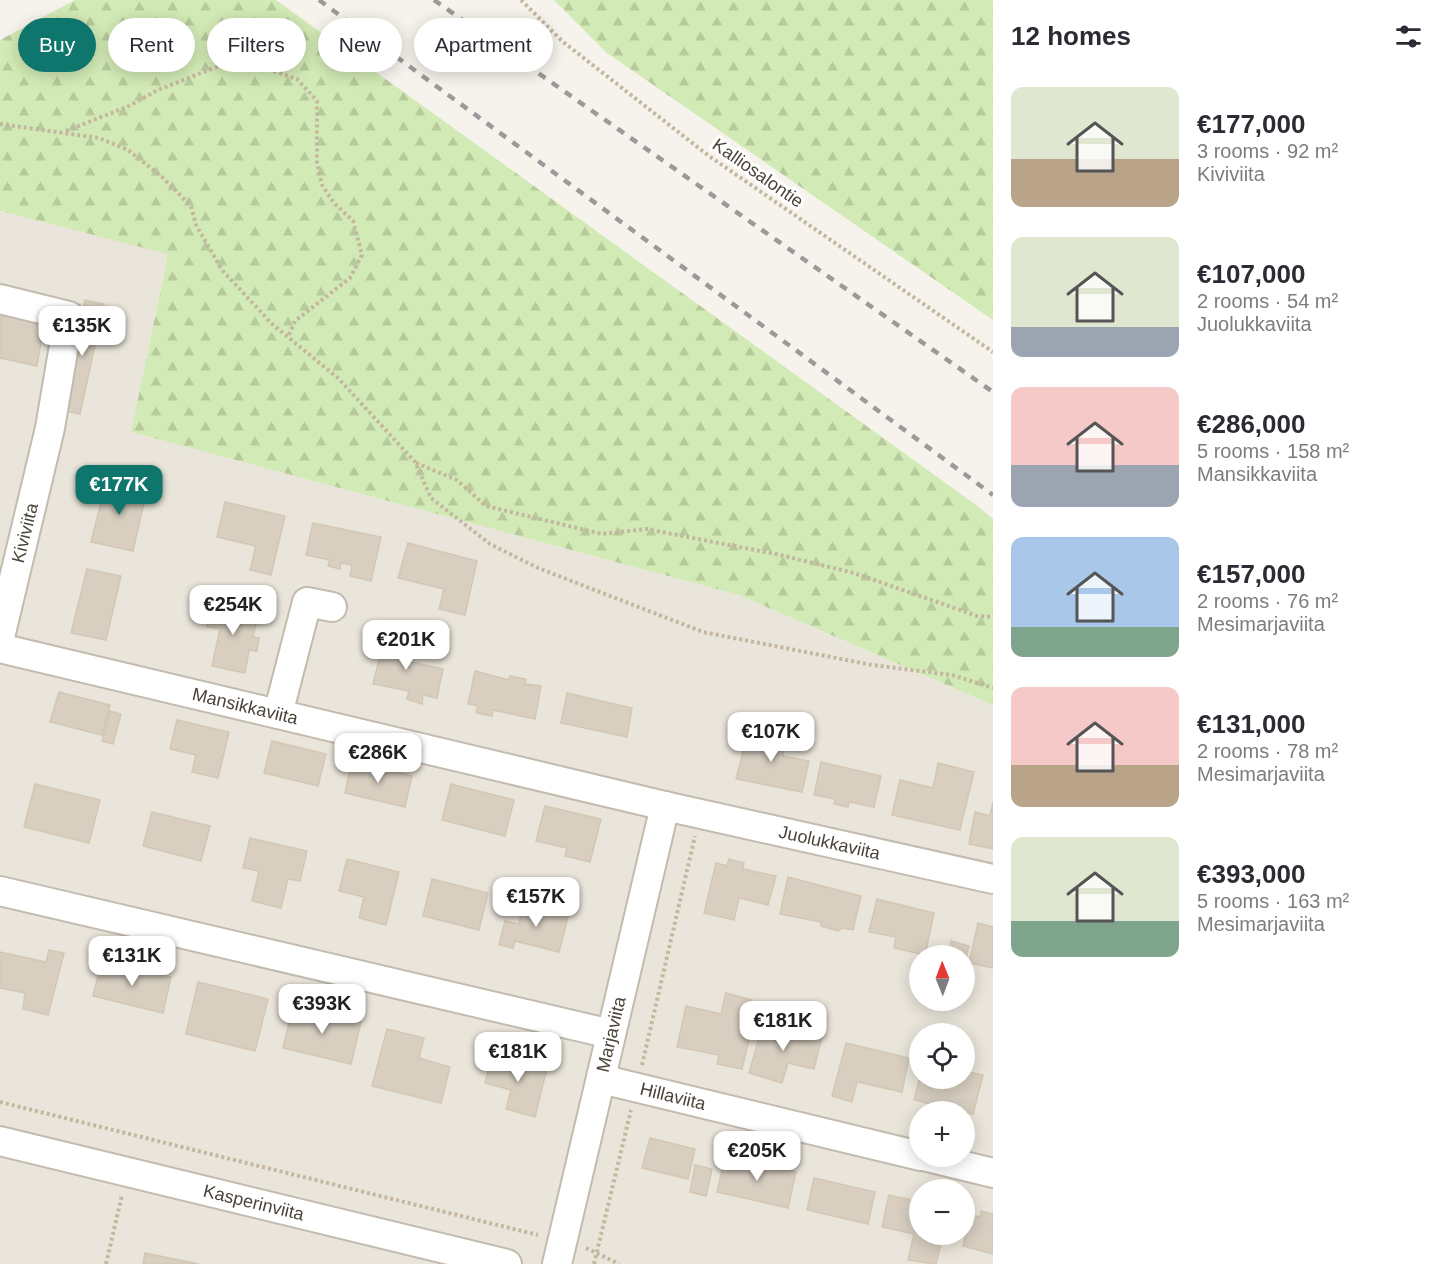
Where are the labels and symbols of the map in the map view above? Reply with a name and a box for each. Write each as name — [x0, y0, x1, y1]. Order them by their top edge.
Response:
street label: Kalliosalontie — [709, 134, 807, 212]
pin: €135K — [40, 306, 124, 357]
pin: €177K — [77, 465, 161, 516]
street label: Kiviviita — [8, 500, 42, 565]
pin: €254K — [191, 585, 275, 636]
pin: €201K — [364, 620, 448, 671]
street label: Mansikkaviita — [190, 684, 301, 729]
pin: €107K — [729, 712, 813, 763]
pin: €286K — [336, 733, 420, 784]
street label: Juolukkaviita — [777, 822, 883, 864]
pin: €157K — [494, 877, 578, 928]
pin: €131K — [90, 936, 174, 987]
north arrow — [909, 945, 975, 1011]
pin: €393K — [280, 984, 364, 1035]
street label: Marjaviita — [593, 994, 630, 1074]
pin: €181K — [741, 1001, 825, 1052]
pin: €181K — [476, 1032, 560, 1083]
street label: Hillaviita — [638, 1079, 709, 1114]
pin: €205K — [715, 1131, 799, 1182]
street label: Kasperinviita — [201, 1181, 307, 1225]

